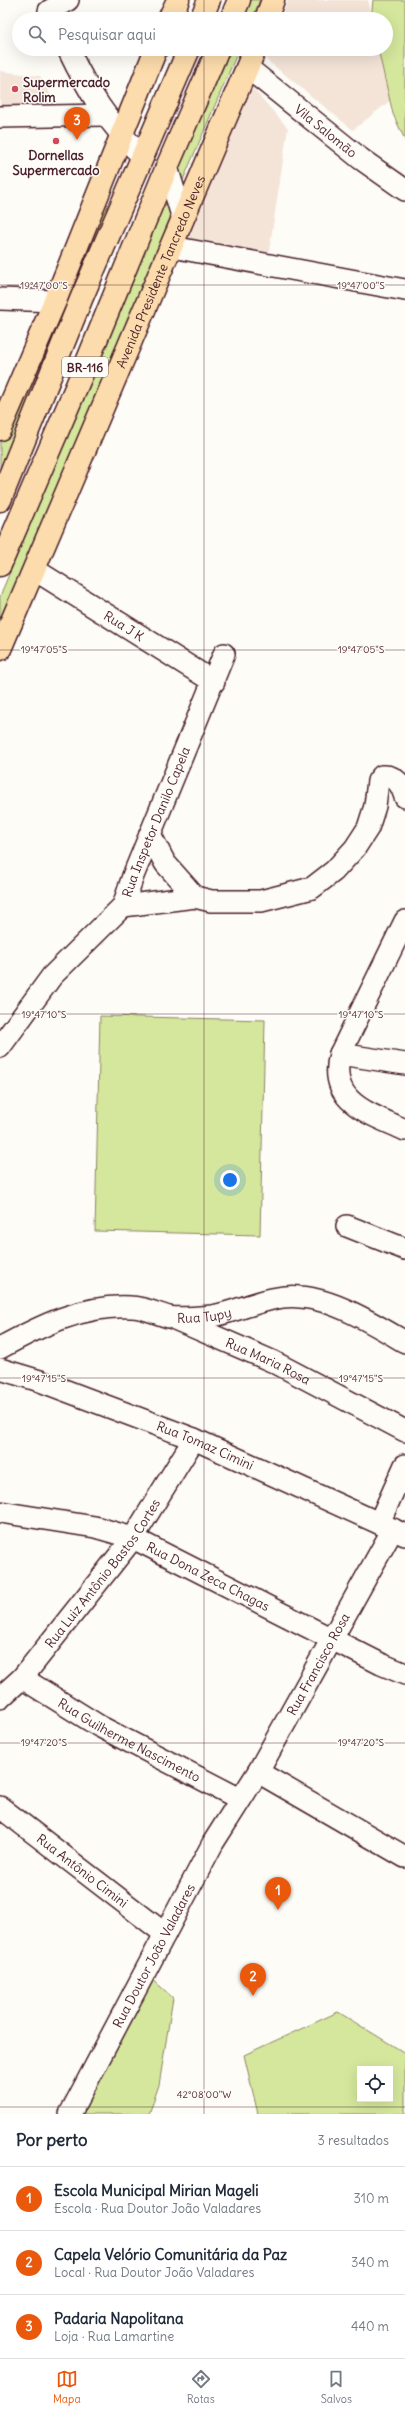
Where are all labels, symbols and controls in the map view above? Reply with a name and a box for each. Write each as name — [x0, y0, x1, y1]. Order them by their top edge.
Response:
search box — [12, 12, 393, 56]
icon: search — [26, 23, 48, 45]
text: Pesquisar aqui — [58, 25, 156, 44]
place label: Supermercado Rolim — [23, 74, 110, 106]
marker: Supermercado Rolim — [10, 84, 20, 94]
street label: Vila Salomão — [291, 100, 361, 161]
pin: 3 — [64, 107, 90, 140]
marker: Dornellas Supermercado — [51, 136, 61, 146]
place label: Dornellas Supermercado — [13, 147, 99, 179]
street label: Avenida Presidente Tancredo Neves — [112, 173, 209, 371]
text: 19°47'00"S — [20, 279, 68, 292]
text: 19°47'00"S — [337, 279, 385, 292]
road number: BR-116 — [62, 357, 108, 377]
street label: Rua J K — [101, 607, 147, 645]
text: 19°47'05"S — [21, 643, 68, 656]
text: 19°47'05"S — [338, 643, 385, 656]
street label: Rua Inspetor Danilo Capela — [118, 744, 194, 899]
text: 19°47'10"S — [22, 1008, 67, 1021]
text: 19°47'10"S — [339, 1008, 384, 1021]
your location — [220, 1170, 240, 1190]
street label: Rua Tupy — [177, 1303, 233, 1326]
street label: Rua Maria Rosa — [223, 1334, 313, 1388]
text: 19°47'15"S — [22, 1372, 66, 1385]
text: 19°47'15"S — [339, 1372, 383, 1385]
street label: Rua Tomaz Cimini — [154, 1417, 256, 1474]
street label: Rua Luiz Antônio Bastos Cortes — [41, 1495, 164, 1651]
street label: Rua Dona Zeca Chagas — [144, 1538, 273, 1615]
street label: Rua Francisco Rosa — [283, 1610, 353, 1718]
street label: Rua Guilherme Nascimento — [55, 1694, 203, 1786]
text: 19°47'20"S — [21, 1736, 68, 1749]
text: 19°47'20"S — [338, 1736, 385, 1749]
street label: Rua Antônio Cimini — [33, 1830, 132, 1911]
pin: 1 — [265, 1877, 291, 1910]
street label: Rua Doutor João Valadares — [109, 1881, 199, 2031]
pin: 2 — [240, 1963, 266, 1996]
map controls — [357, 2066, 393, 2102]
button: locate — [357, 2066, 393, 2102]
text: 42°08'00"W — [177, 2088, 231, 2101]
text: Por perto — [16, 2129, 87, 2151]
text: 3 resultados — [318, 2132, 389, 2149]
text: Escola Municipal Mirian Mageli — [54, 2181, 259, 2200]
text: 1 — [26, 2190, 32, 2207]
text: 310 m — [354, 2190, 389, 2207]
text: Escola · Rua Doutor João Valadares — [54, 2200, 261, 2217]
text: Capela Velório Comunitária da Paz — [54, 2245, 287, 2264]
text: 2 — [25, 2254, 33, 2271]
text: 340 m — [351, 2254, 389, 2271]
text: Local · Rua Doutor João Valadares — [54, 2264, 254, 2281]
text: Padaria Napolitana — [54, 2309, 184, 2328]
text: 3 — [25, 2318, 33, 2335]
text: 440 m — [351, 2318, 389, 2335]
text: Loja · Rua Lamartine — [54, 2328, 174, 2345]
tab: Mapa — [53, 2368, 81, 2406]
tab: Rotas — [187, 2368, 215, 2406]
tab: Salvos — [321, 2368, 352, 2406]

